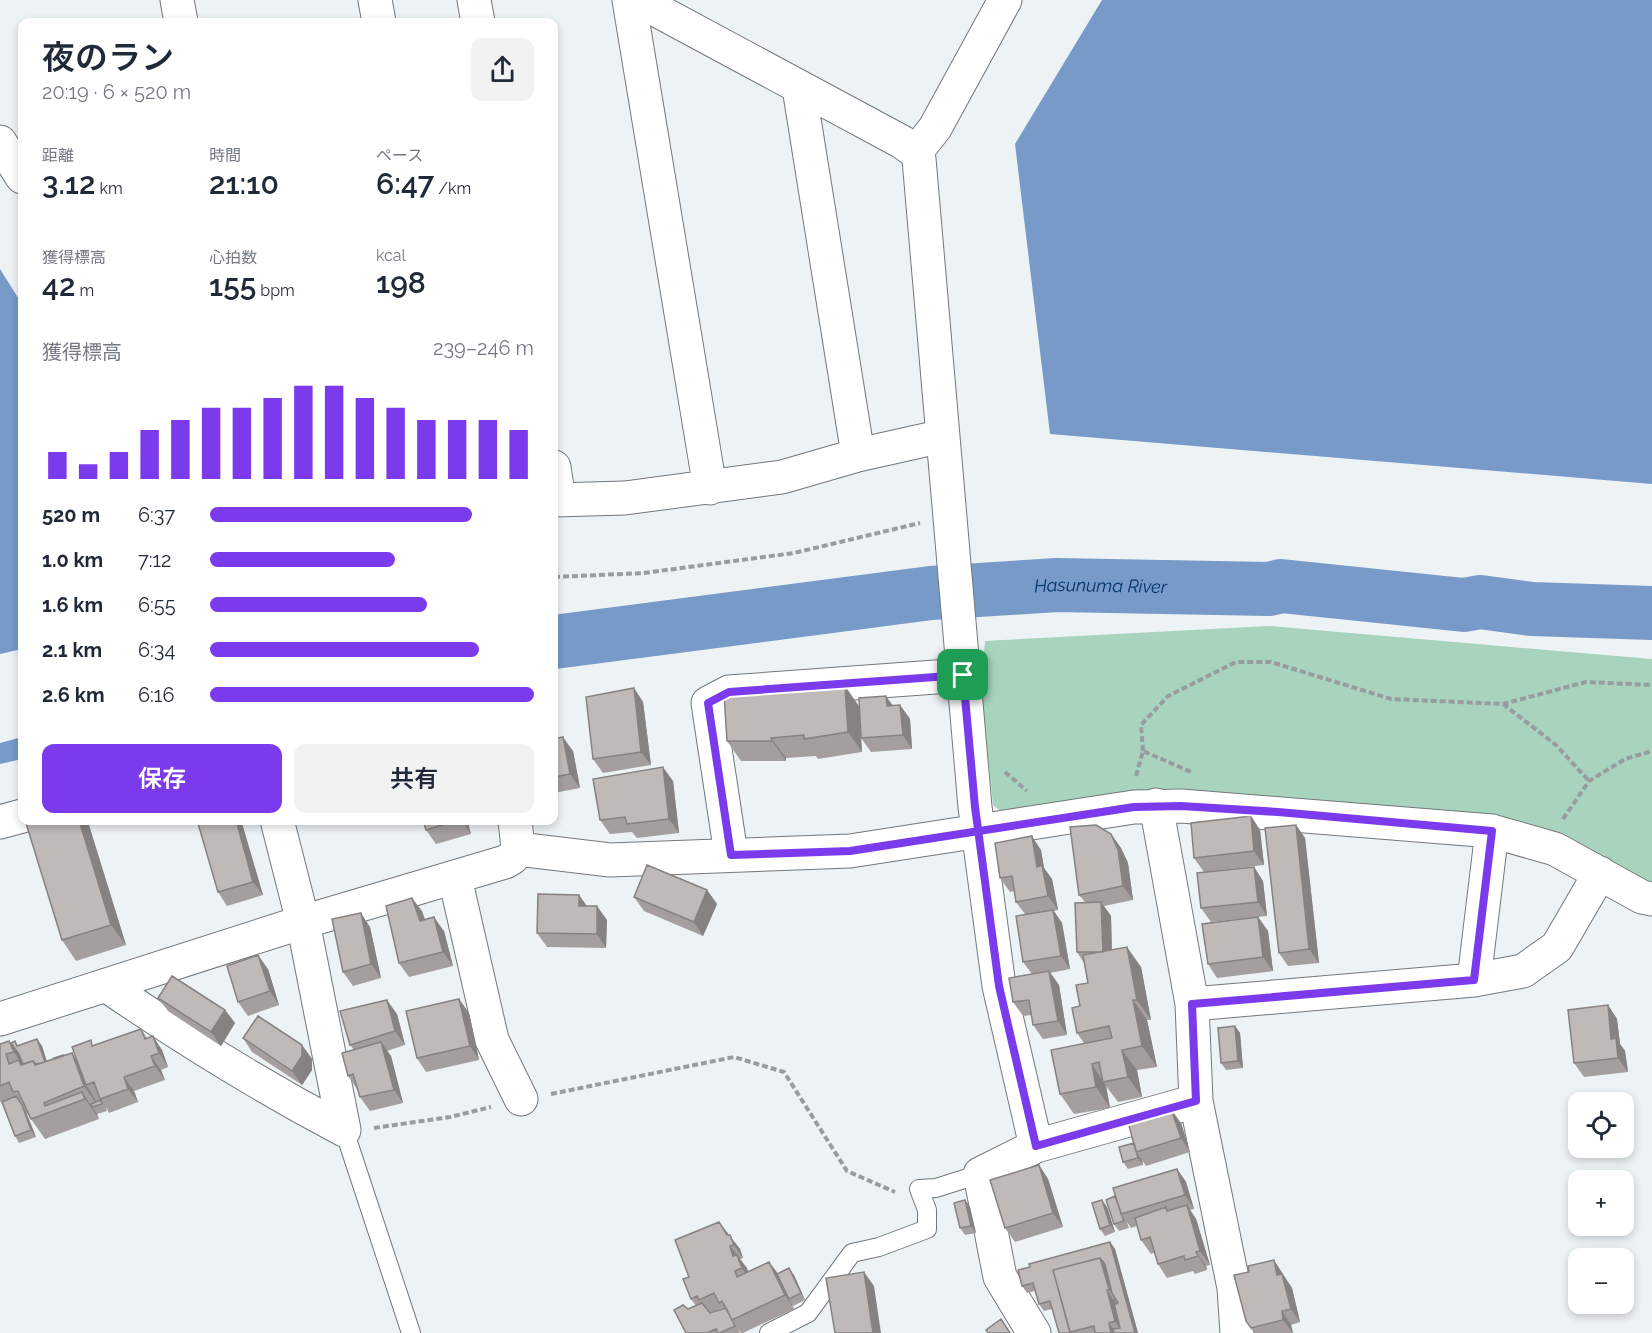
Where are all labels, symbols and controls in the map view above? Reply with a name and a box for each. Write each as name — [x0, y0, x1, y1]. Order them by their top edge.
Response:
text: 夜のラン — [42, 38, 174, 77]
button: share — [471, 38, 534, 101]
text: 20:19 · 6 × 520 m — [42, 80, 191, 104]
text: 距離 — [42, 146, 74, 165]
text: 時間 — [209, 146, 241, 165]
text: ペース — [376, 146, 423, 165]
text: 3.12 — [42, 166, 95, 201]
text: 21:10 — [209, 166, 279, 201]
text: 6:47 — [376, 166, 434, 201]
text: km — [95, 179, 123, 198]
text: /km — [434, 179, 471, 198]
text: kcal — [376, 246, 406, 265]
text: 獲得標高 — [42, 248, 106, 267]
text: 心拍数 — [209, 248, 257, 267]
text: 198 — [376, 265, 426, 300]
text: 42 — [42, 268, 75, 303]
text: 155 — [209, 268, 256, 303]
text: m — [75, 281, 94, 300]
text: bpm — [256, 281, 295, 300]
text: 239–246 m — [433, 336, 534, 360]
text: 獲得標高 — [42, 340, 122, 364]
text: 520 m — [42, 503, 100, 527]
text: 6:37 — [138, 503, 175, 527]
text: 1.0 km — [42, 548, 103, 572]
text: 7:12 — [138, 548, 171, 572]
water label: Hasunuma River — [1033, 574, 1168, 597]
text: 1.6 km — [42, 593, 103, 617]
text: 6:55 — [138, 593, 176, 617]
text: 2.1 km — [42, 638, 102, 662]
text: 6:34 — [138, 638, 175, 662]
pin — [937, 649, 988, 700]
icon: arrive — [946, 658, 979, 691]
text: 2.6 km — [42, 683, 105, 707]
text: 6:16 — [138, 683, 174, 707]
button: 保存 — [42, 744, 282, 813]
button: 共有 — [294, 744, 534, 813]
map controls — [1568, 1092, 1634, 1314]
button: locate — [1568, 1092, 1634, 1158]
button: + — [1568, 1170, 1634, 1236]
button: − — [1568, 1248, 1634, 1314]

